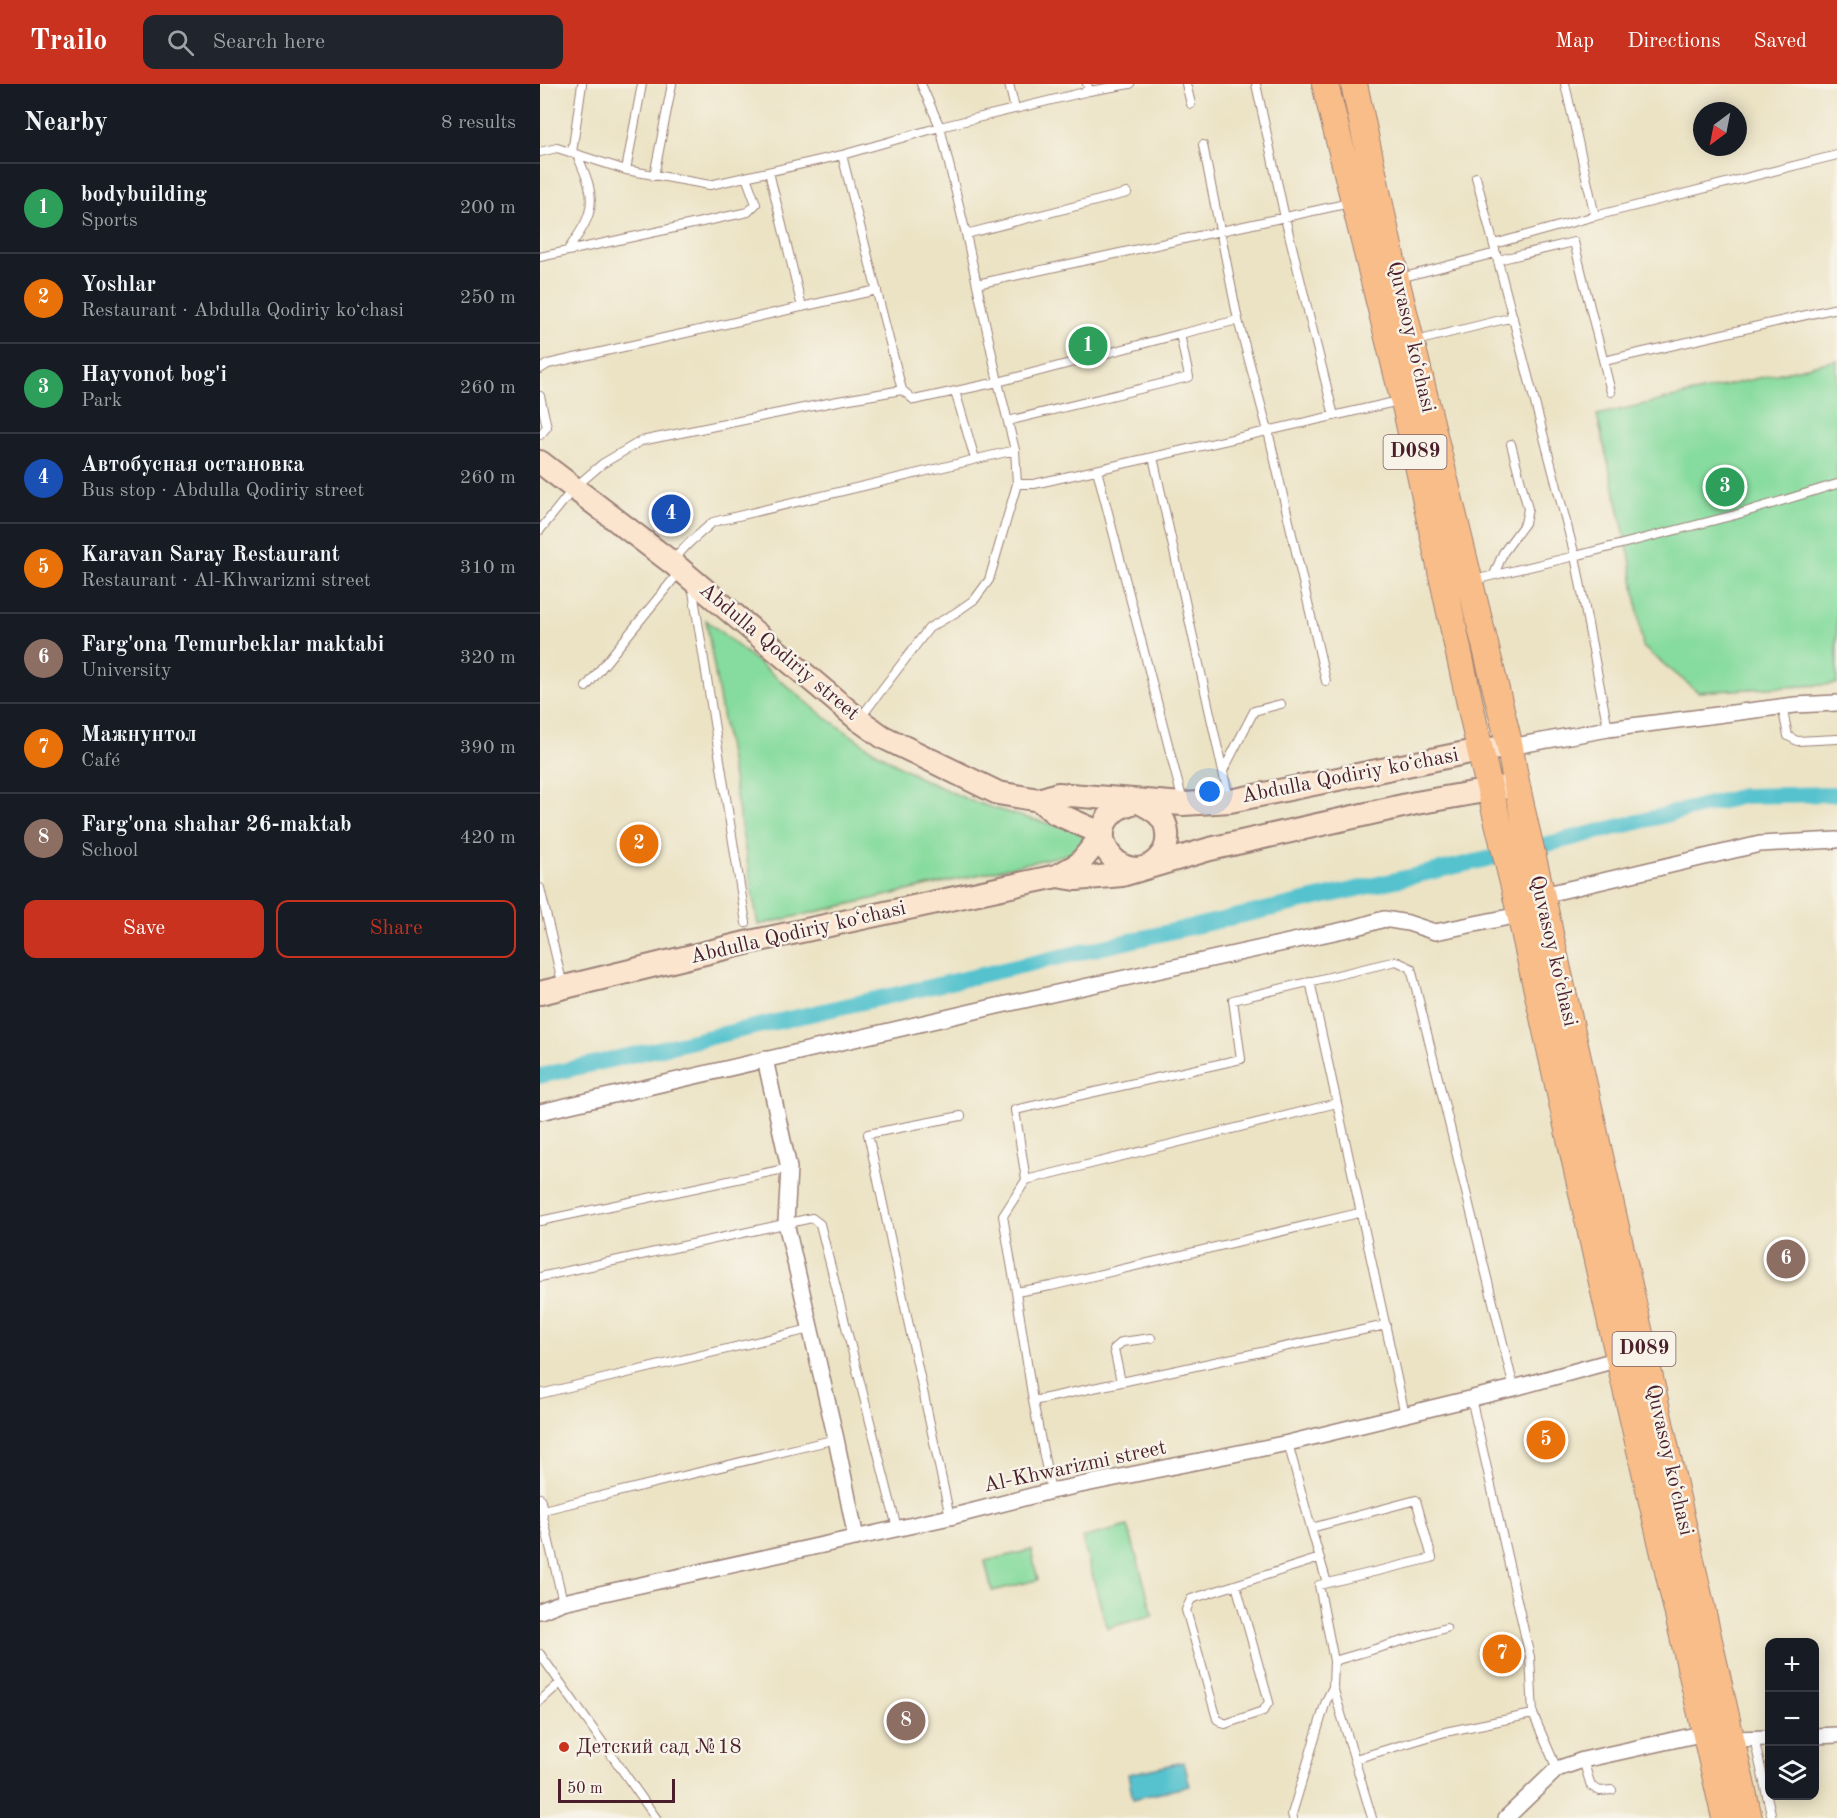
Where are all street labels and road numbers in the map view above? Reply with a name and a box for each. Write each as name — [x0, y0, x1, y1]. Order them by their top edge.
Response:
street label: Quvasoy koʻchasi — [1383, 259, 1439, 415]
road number: D089 — [1384, 435, 1446, 469]
street label: Abdulla Qodiriy street — [695, 579, 863, 725]
street label: Abdulla Qodiriy koʻchasi — [1240, 745, 1460, 807]
street label: Quvasoy koʻchasi — [1525, 873, 1581, 1029]
street label: Abdulla Qodiriy koʻchasi — [688, 898, 908, 968]
road number: D089 — [1612, 1332, 1676, 1366]
street label: Quvasoy koʻchasi — [1641, 1382, 1697, 1538]
street label: Al-Khwarizmi street — [982, 1437, 1168, 1497]

